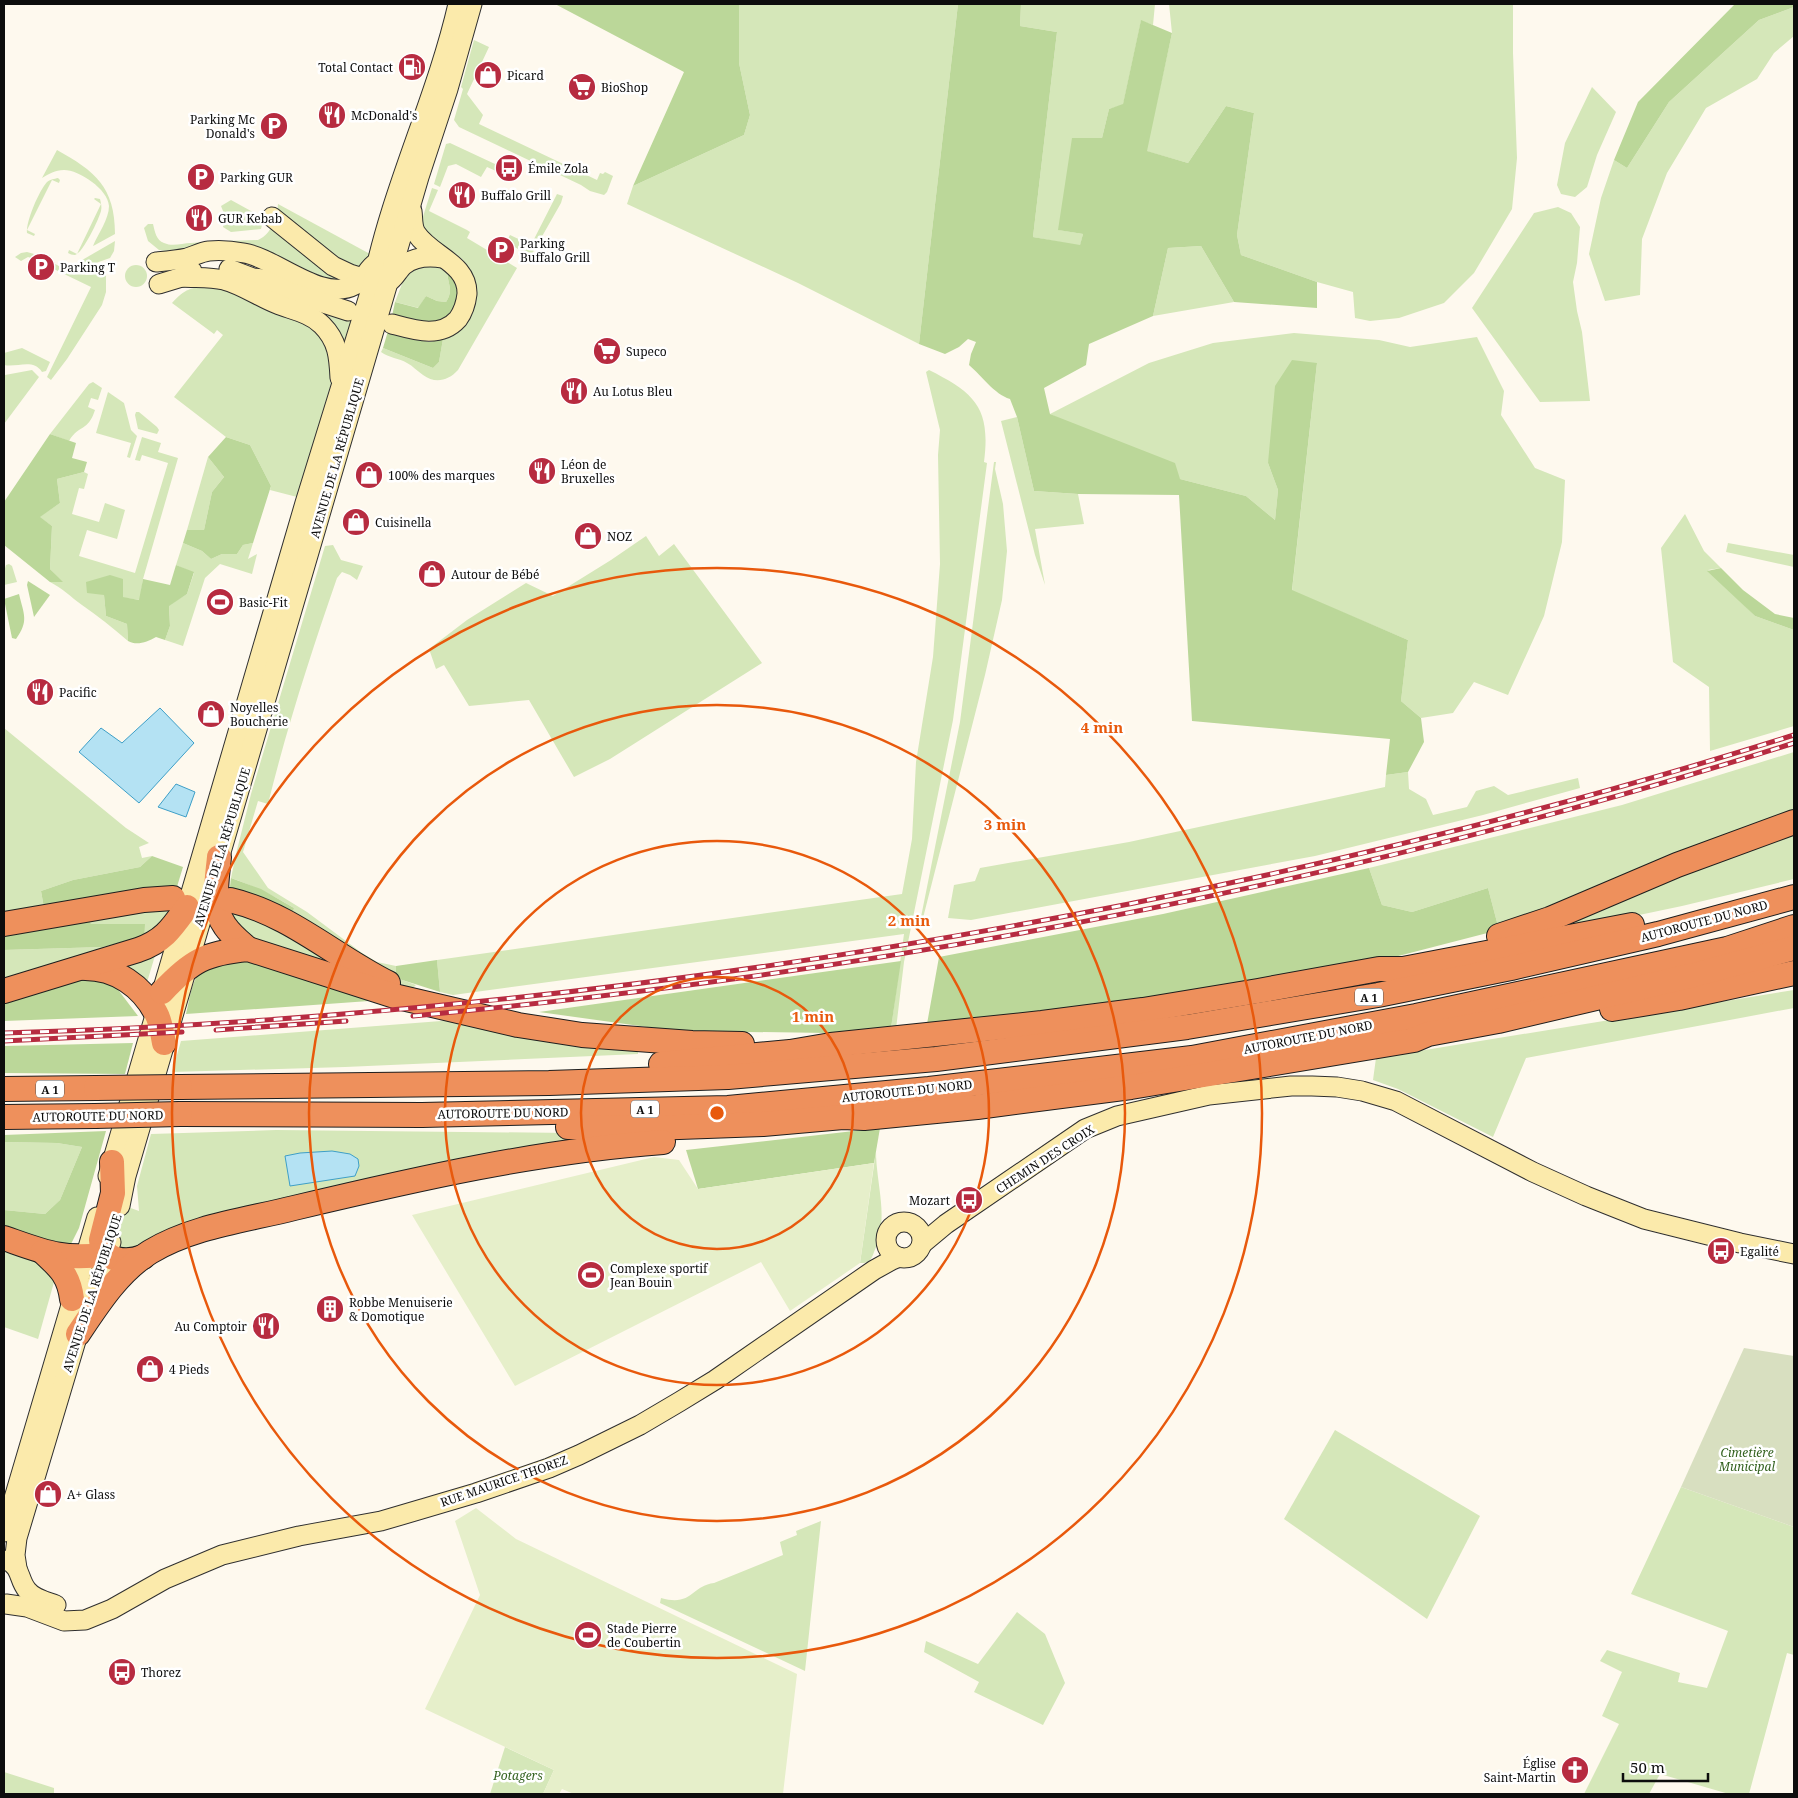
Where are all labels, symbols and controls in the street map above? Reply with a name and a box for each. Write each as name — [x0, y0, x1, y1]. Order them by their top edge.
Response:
fuel station icon: Total Contact — [397, 52, 427, 82]
place label: Total Contact — [318, 59, 393, 76]
shop icon: Picard — [473, 60, 503, 90]
place label: Picard — [507, 67, 544, 84]
supermarket icon: BioShop — [567, 72, 597, 102]
place label: BioShop — [601, 79, 648, 96]
restaurant icon: McDonald's — [317, 100, 347, 130]
place label: McDonald's — [351, 107, 417, 124]
place label: Parking Mc Donald's — [190, 111, 255, 142]
parking icon: Parking Mc Donald's — [259, 111, 289, 141]
bus stop icon: Émile Zola — [494, 153, 524, 183]
place label: Émile Zola — [528, 160, 589, 177]
parking icon: Parking GUR — [186, 162, 216, 192]
place label: Parking GUR — [220, 169, 293, 186]
restaurant icon: Buffalo Grill — [447, 180, 477, 210]
place label: Buffalo Grill — [481, 187, 551, 204]
restaurant icon: GUR Kebab — [184, 203, 214, 233]
place label: GUR Kebab — [218, 210, 282, 227]
parking icon: Parking Buffalo Grill — [486, 235, 516, 265]
place label: Parking Buffalo Grill — [520, 235, 590, 266]
parking icon: Parking T — [26, 252, 56, 282]
place label: Parking T — [60, 259, 116, 276]
supermarket icon: Supeco — [592, 336, 622, 366]
place label: Supeco — [626, 343, 667, 360]
street label: AVENUE DE LA RÉPUBLIQUE — [306, 376, 368, 540]
restaurant icon: Au Lotus Bleu — [559, 376, 589, 406]
place label: Au Lotus Bleu — [593, 383, 673, 400]
restaurant icon: Léon de Bruxelles — [527, 456, 557, 486]
place label: Léon de Bruxelles — [561, 456, 615, 487]
shop icon: 100% des marques — [354, 460, 384, 490]
place label: 100% des marques — [388, 467, 495, 484]
shop icon: Cuisinella — [341, 507, 371, 537]
place label: Cuisinella — [375, 514, 432, 531]
shop icon: NOZ — [573, 521, 603, 551]
place label: NOZ — [607, 528, 632, 545]
shop icon: Autour de Bébé — [417, 559, 447, 589]
place label: Autour de Bébé — [451, 566, 539, 583]
sports icon: Basic-Fit — [205, 587, 235, 617]
place label: Basic-Fit — [239, 594, 288, 611]
restaurant icon: Pacific — [25, 677, 55, 707]
place label: Pacific — [59, 684, 97, 701]
shop icon: Noyelles Boucherie — [196, 699, 226, 729]
place label: Noyelles Boucherie — [230, 699, 288, 730]
text: 4 min — [1081, 717, 1123, 737]
street label: AVENUE DE LA RÉPUBLIQUE — [190, 765, 254, 929]
text: 3 min — [984, 814, 1026, 834]
street label: AUTOROUTE DU NORD — [1639, 896, 1770, 946]
text: 2 min — [888, 910, 930, 930]
road number: A 1 — [1355, 989, 1383, 1006]
text: 1 min — [792, 1006, 834, 1026]
street label: AUTOROUTE DU NORD — [1242, 1016, 1374, 1058]
street label: AUTOROUTE DU NORD — [841, 1076, 973, 1106]
road number: A 1 — [36, 1080, 64, 1098]
road number: A 1 — [631, 1100, 659, 1118]
street label: AUTOROUTE DU NORD — [437, 1103, 569, 1123]
centre of rings — [708, 1104, 726, 1122]
street label: AUTOROUTE DU NORD — [32, 1106, 164, 1126]
street label: CHEMIN DES CROIX — [992, 1121, 1098, 1197]
bus stop icon: Mozart — [954, 1185, 984, 1215]
place label: Mozart — [909, 1192, 950, 1209]
street label: AVENUE DE LA RÉPUBLIQUE — [58, 1212, 126, 1374]
bus stop icon: Egalité — [1706, 1236, 1736, 1266]
place label: Egalité — [1740, 1243, 1779, 1260]
sports icon: Complexe sportif Jean Bouin — [576, 1260, 606, 1290]
place label: Complexe sportif Jean Bouin — [609, 1260, 709, 1291]
building icon: Robbe Menuiserie & Domotique — [315, 1294, 345, 1324]
place label: Robbe Menuiserie & Domotique — [349, 1294, 453, 1325]
restaurant icon: Au Comptoir — [251, 1311, 281, 1341]
place label: Au Comptoir — [174, 1318, 247, 1335]
shop icon: 4 Pieds — [135, 1354, 165, 1384]
place label: 4 Pieds — [169, 1361, 209, 1378]
park label: Cimetière Municipal — [1718, 1444, 1775, 1475]
street label: RUE MAURICE THOREZ — [438, 1451, 570, 1511]
shop icon: A+ Glass — [33, 1479, 63, 1509]
place label: A+ Glass — [67, 1486, 115, 1503]
sports icon: Stade Pierre de Coubertin — [573, 1620, 603, 1650]
place label: Stade Pierre de Coubertin — [607, 1620, 681, 1651]
bus stop icon: Thorez — [107, 1657, 137, 1687]
place label: Thorez — [141, 1664, 181, 1681]
scale bar — [1623, 1750, 1708, 1782]
place label: Église Saint-Martin — [1484, 1755, 1556, 1786]
church icon: Église Saint-Martin — [1560, 1755, 1590, 1785]
text: 50 m — [1630, 1757, 1665, 1777]
park label: Potagers — [492, 1767, 543, 1784]

